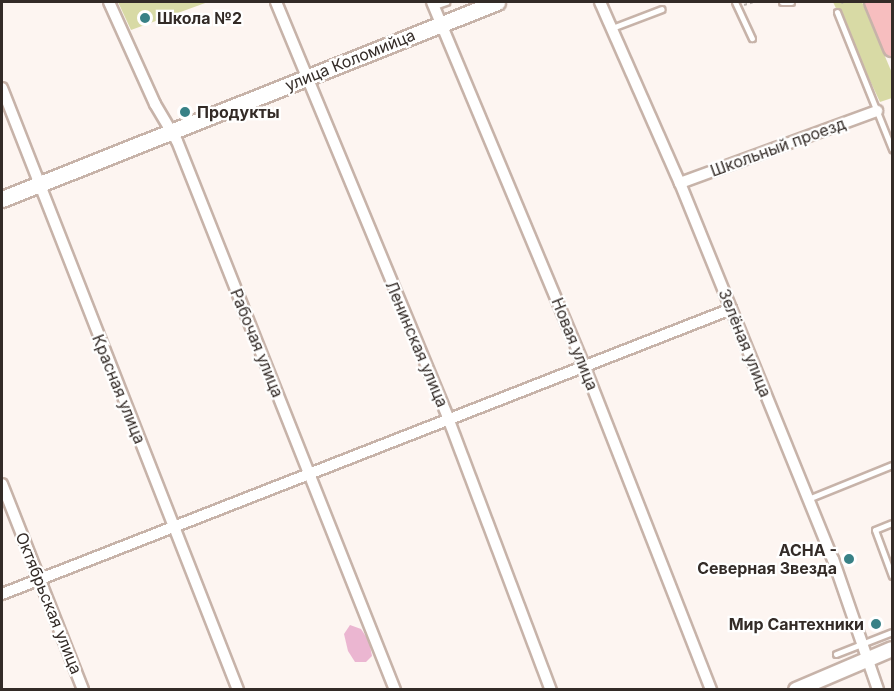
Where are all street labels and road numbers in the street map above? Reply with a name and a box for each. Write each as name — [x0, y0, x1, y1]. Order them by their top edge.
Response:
street label: улица Коломийца — [282, 25, 418, 95]
street label: Школьный проезд — [708, 114, 848, 180]
street label: Ленинская улица — [382, 278, 452, 410]
street label: Рабочая улица — [226, 286, 288, 400]
street label: Зелёная улица — [715, 286, 775, 400]
street label: Новая улица — [548, 295, 602, 393]
street label: Красная улица — [88, 332, 150, 446]
street label: Октябрьская улица — [12, 529, 86, 677]

